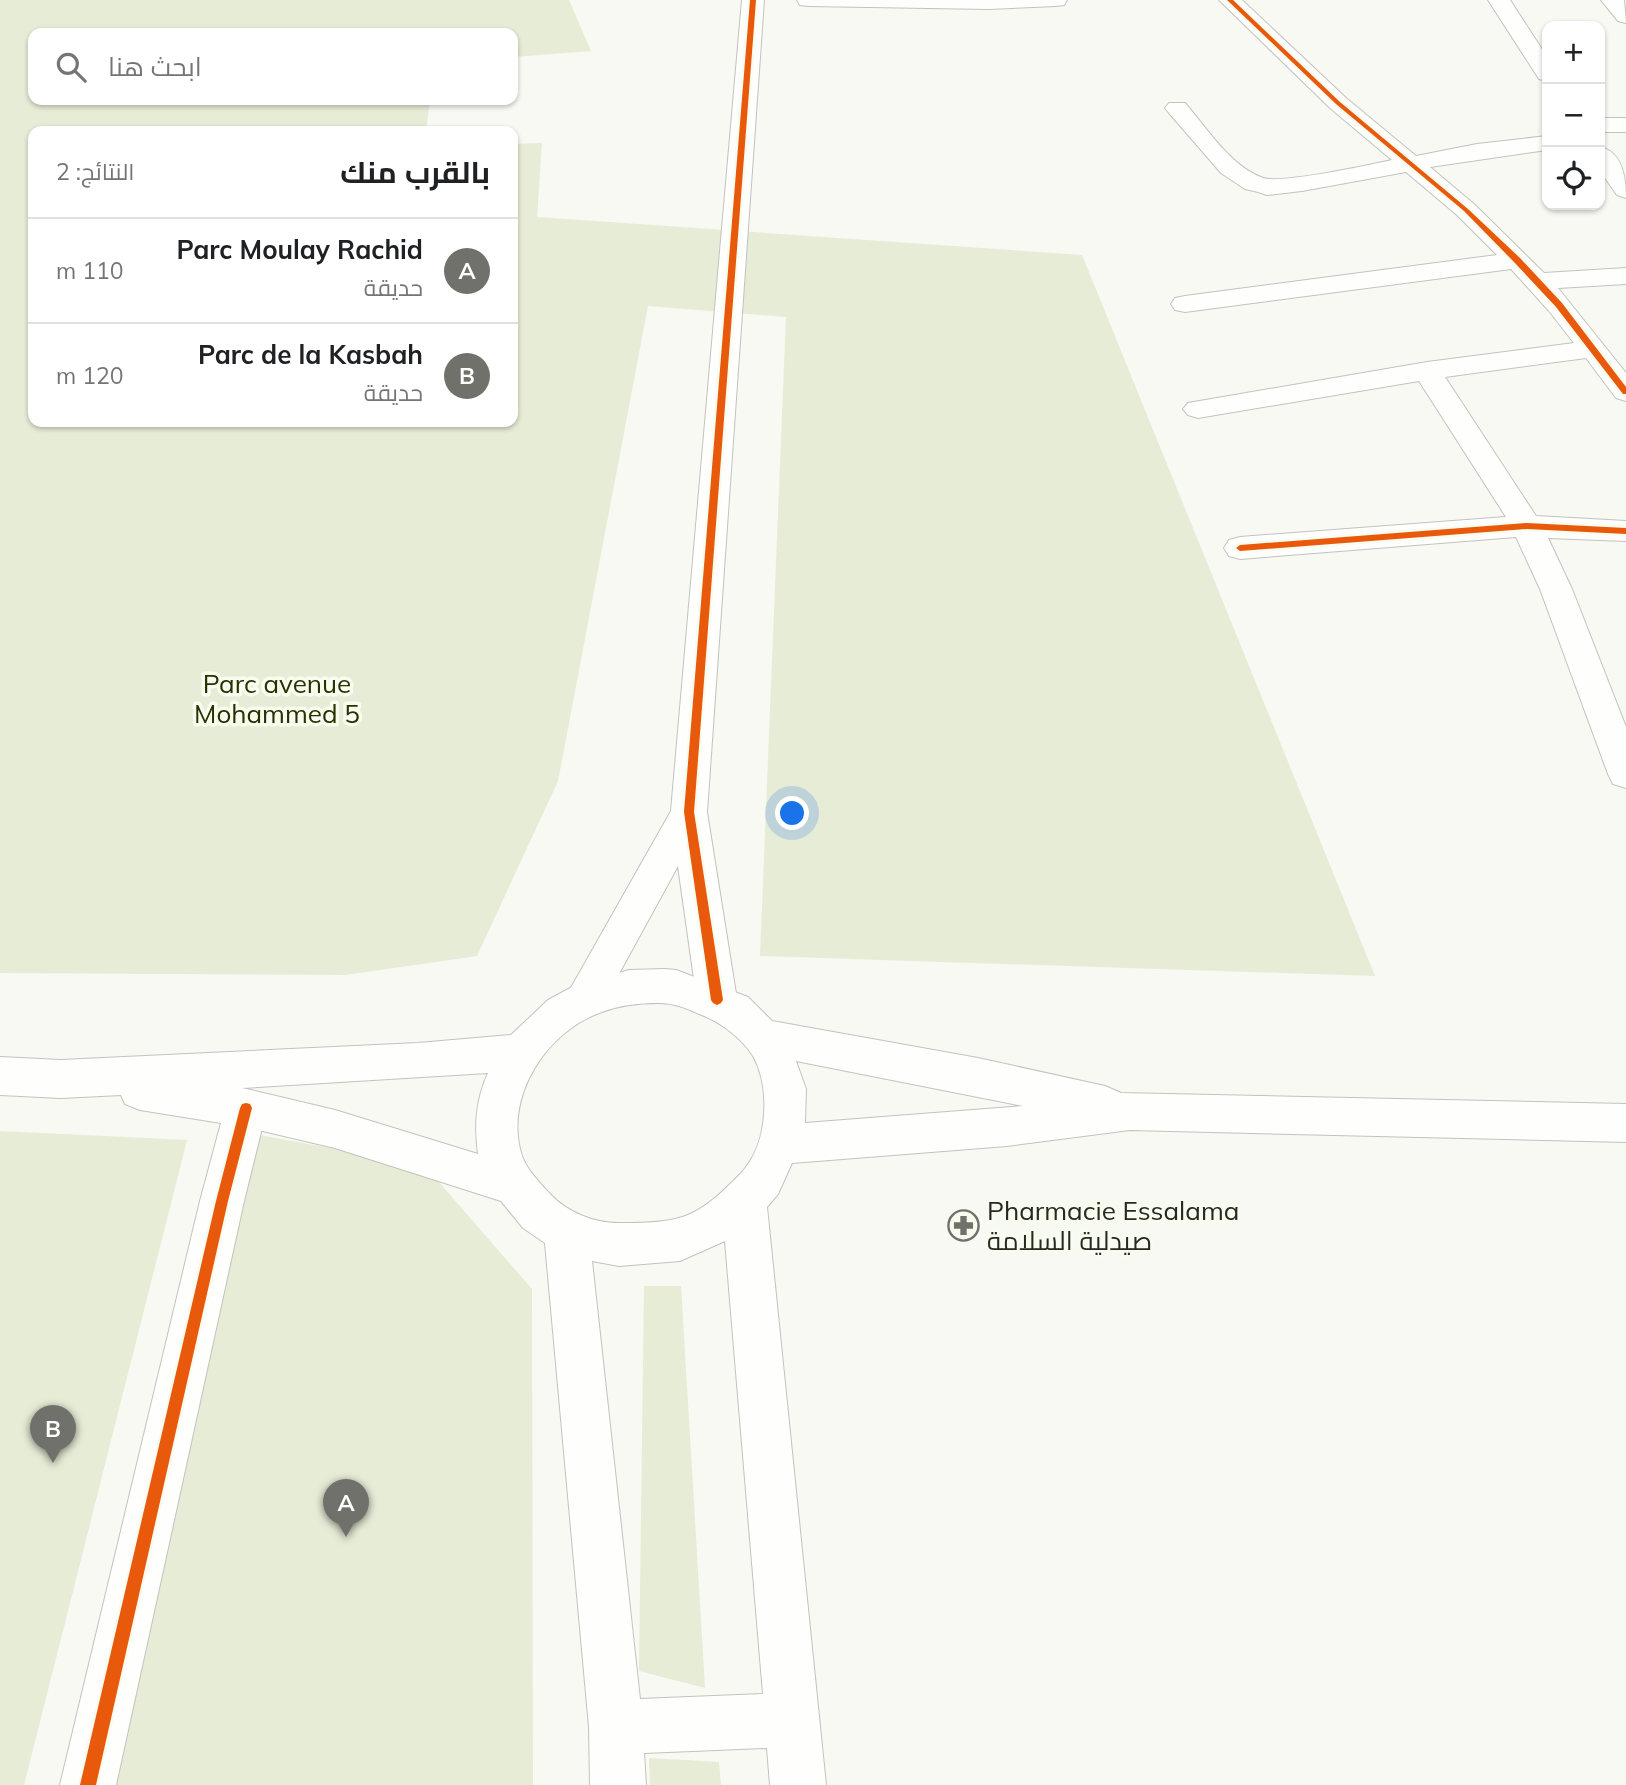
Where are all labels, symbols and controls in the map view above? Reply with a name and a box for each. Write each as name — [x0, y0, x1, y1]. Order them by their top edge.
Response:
map controls — [1542, 21, 1605, 210]
button: + — [1542, 21, 1605, 84]
search box — [28, 28, 518, 105]
icon: search — [52, 48, 90, 86]
text: ابحث هنا — [108, 50, 202, 83]
button: − — [1542, 84, 1605, 147]
button: locate — [1542, 147, 1605, 210]
text: بالقرب منك — [340, 153, 490, 191]
text: النتائج: 2 — [56, 157, 134, 186]
text: Parc Moulay Rachid — [176, 233, 423, 266]
text: 110 m — [56, 256, 124, 285]
text: A — [458, 256, 476, 285]
text: حديقة — [364, 273, 423, 302]
text: Parc de la Kasbah — [198, 338, 423, 371]
text: 120 m — [56, 361, 124, 390]
text: B — [459, 361, 475, 390]
text: حديقة — [364, 378, 423, 407]
park label: Parc avenue Mohammed 5 — [194, 667, 360, 730]
your location — [775, 796, 809, 830]
place label: Pharmacie Essalama صيدلية السلامة — [987, 1194, 1239, 1257]
pharmacy icon: Pharmacie Essalama صيدلية السلامة — [947, 1208, 981, 1242]
pin: B — [30, 1405, 76, 1463]
pin: A — [323, 1479, 369, 1537]

